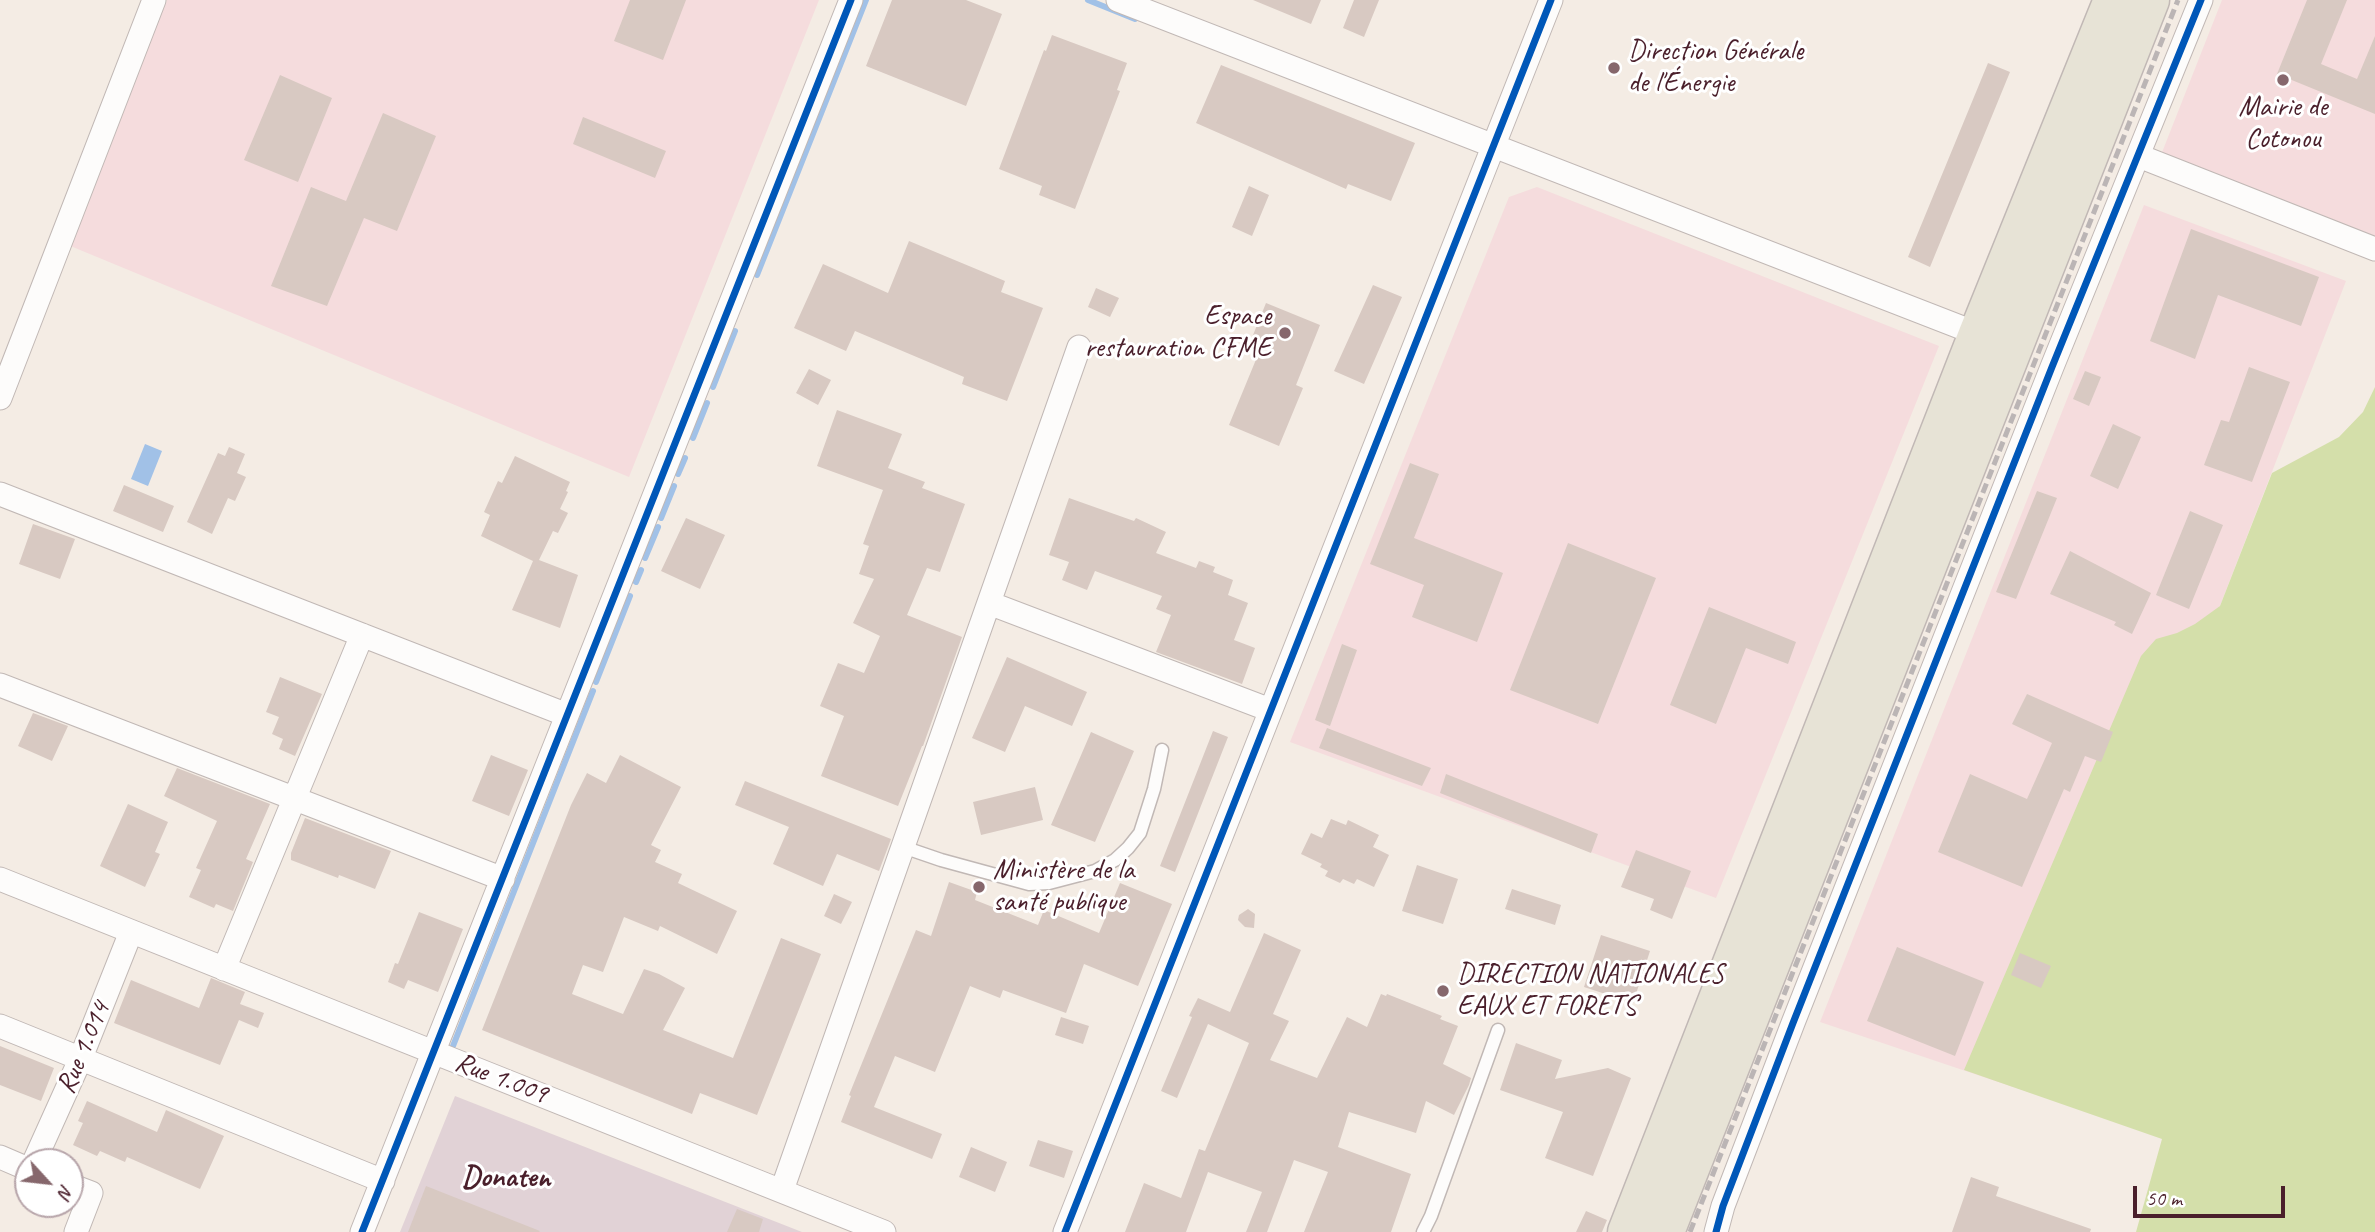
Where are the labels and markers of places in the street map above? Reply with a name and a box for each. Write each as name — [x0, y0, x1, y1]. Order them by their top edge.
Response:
place label: Direction Générale de l'Énergie — [1628, 35, 1803, 101]
marker: Direction Générale de l'Énergie — [1606, 60, 1622, 76]
marker: Mairie de Cotonou — [2275, 72, 2291, 88]
place label: Mairie de Cotonou — [2239, 91, 2327, 157]
place label: Espace restauration CFME — [1085, 300, 1271, 366]
marker: Espace restauration CFME — [1277, 325, 1293, 341]
place label: Ministère de la santé publique — [993, 854, 1134, 920]
marker: Ministère de la santé publique — [971, 879, 987, 895]
place label: DIRECTION NATIONALES EAUX ET FORETS — [1457, 958, 1724, 1024]
marker: DIRECTION NATIONALES EAUX ET FORETS — [1435, 983, 1451, 999]

